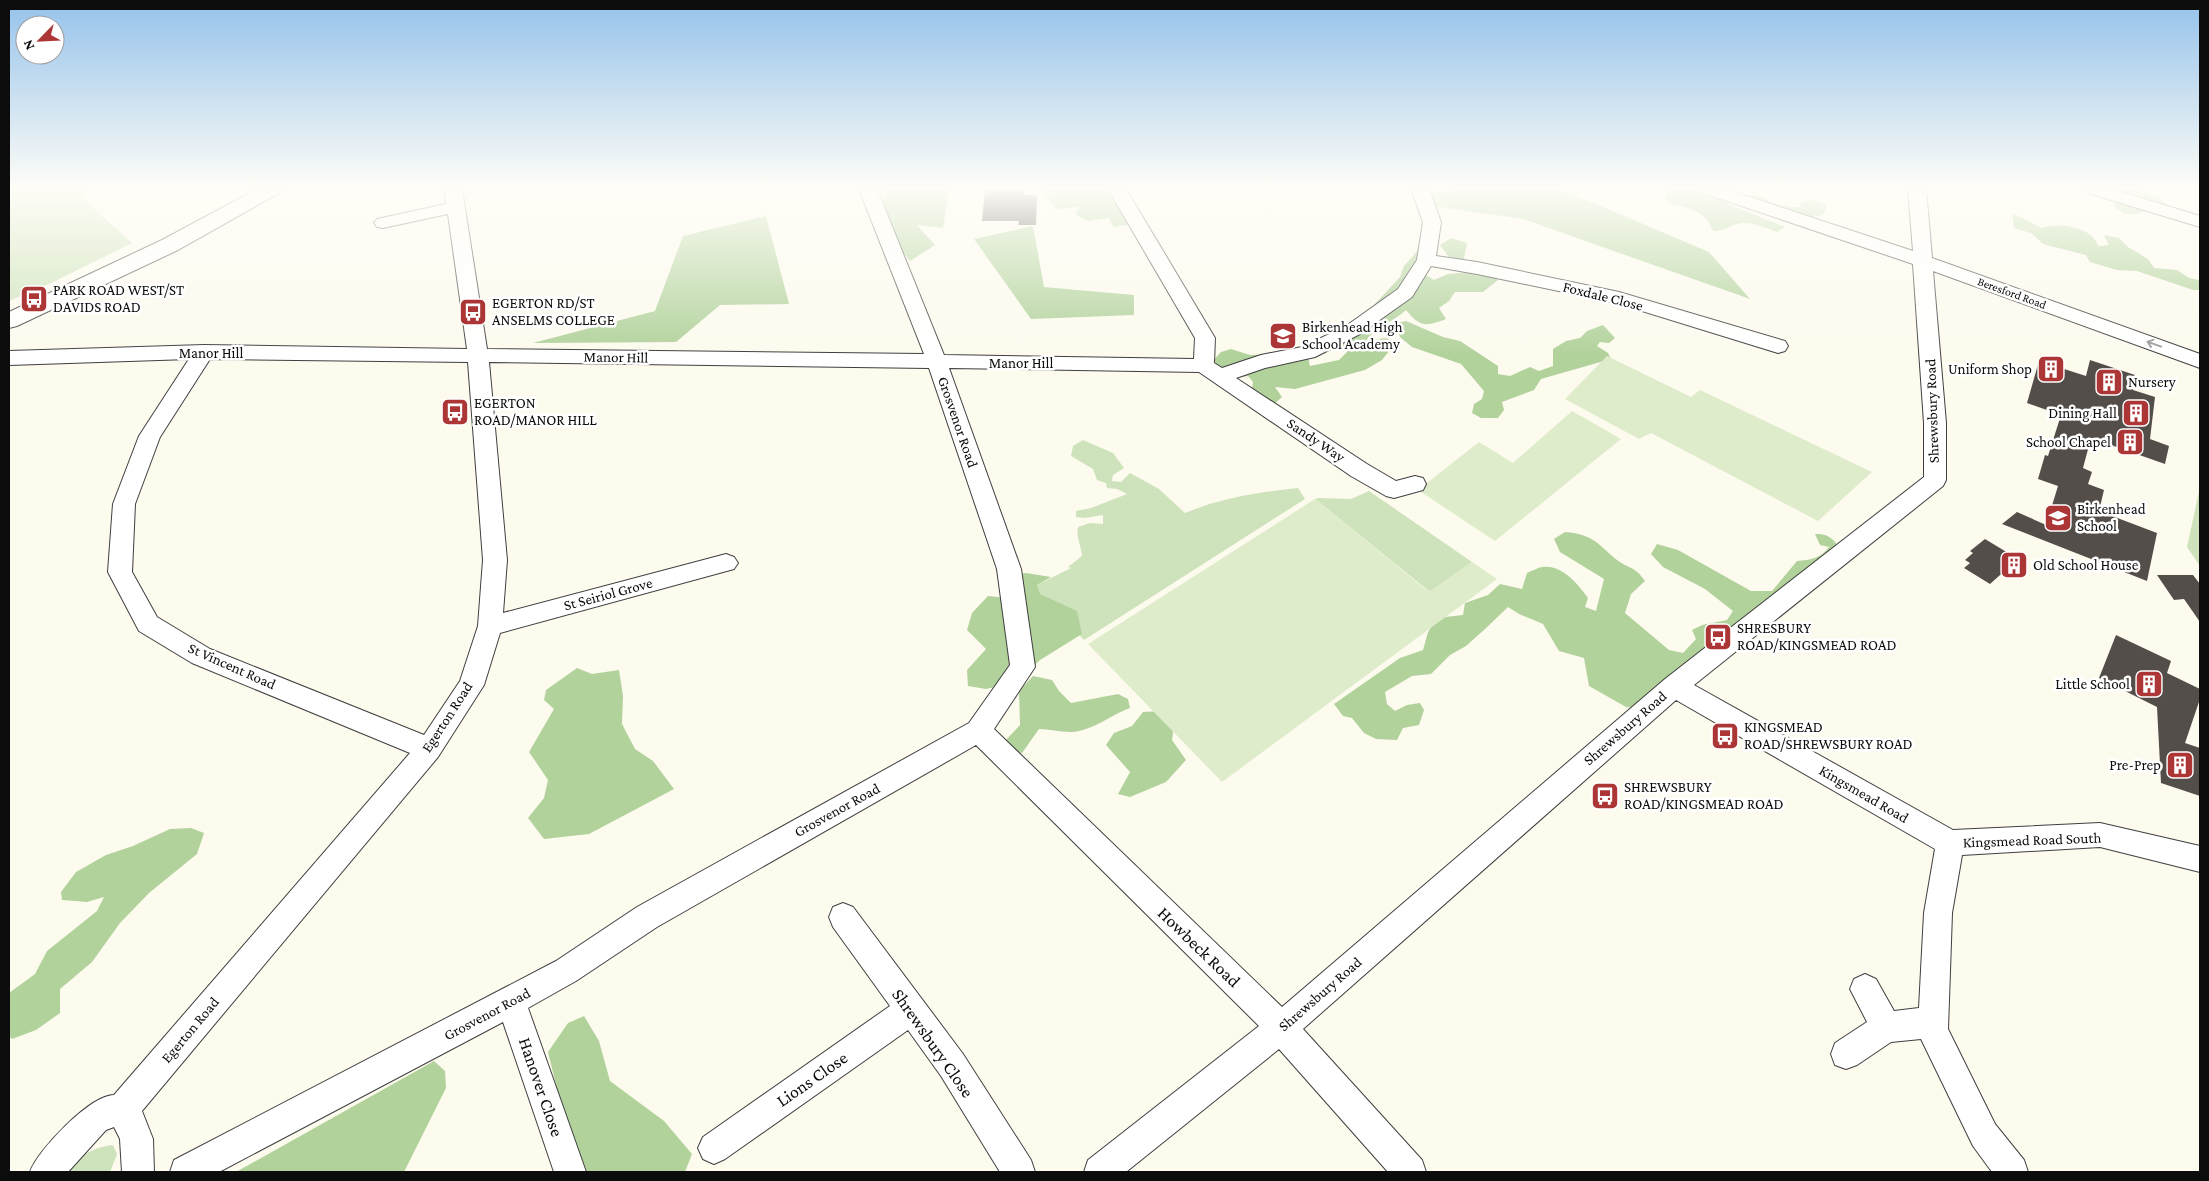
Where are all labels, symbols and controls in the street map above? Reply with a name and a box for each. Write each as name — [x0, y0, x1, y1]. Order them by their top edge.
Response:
north arrow — [15, 15, 65, 65]
text: N — [19, 37, 37, 53]
street label: Beresford Road — [1976, 274, 2049, 312]
street label: Foxdale Close — [1561, 278, 1645, 314]
place label: PARK ROAD WEST/ST DAVIDS ROAD — [53, 282, 184, 315]
bus stop icon: PARK ROAD WEST/ST DAVIDS ROAD — [19, 284, 49, 314]
place label: EGERTON RD/ST ANSELMS COLLEGE — [492, 295, 615, 328]
bus stop icon: EGERTON RD/ST ANSELMS COLLEGE — [458, 297, 488, 327]
place label: Birkenhead High School Academy — [1302, 319, 1402, 353]
school or university icon: Birkenhead High School Academy — [1268, 321, 1298, 351]
one-way arrow — [2147, 339, 2163, 348]
street label: Manor Hill — [179, 345, 243, 361]
street label: Manor Hill — [584, 348, 649, 366]
building icon: Uniform Shop — [2036, 354, 2066, 384]
street label: Manor Hill — [989, 355, 1053, 371]
street label: Shrewsbury Road — [1922, 358, 1943, 464]
place label: Uniform Shop — [1948, 361, 2032, 378]
building icon: Nursery — [2094, 367, 2124, 397]
street label: Grosvenor Road — [935, 374, 981, 470]
place label: Nursery — [2128, 374, 2176, 391]
place label: EGERTON ROAD/MANOR HILL — [474, 395, 597, 428]
bus stop icon: EGERTON ROAD/MANOR HILL — [440, 397, 470, 427]
building icon: Dining Hall — [2121, 398, 2151, 428]
place label: Dining Hall — [2048, 405, 2117, 422]
street label: Sandy Way — [1283, 415, 1348, 466]
building icon: School Chapel — [2115, 427, 2145, 457]
place label: School Chapel — [2026, 434, 2111, 451]
place label: Birkenhead School — [2077, 501, 2146, 534]
school or university icon: Birkenhead School — [2043, 503, 2073, 533]
building icon: Old School House — [1999, 550, 2029, 580]
place label: Old School House — [2033, 557, 2139, 573]
street label: St Seiriol Grove — [562, 574, 654, 614]
place label: SHRESBURY ROAD/KINGSMEAD ROAD — [1737, 620, 1897, 653]
bus stop icon: SHRESBURY ROAD/KINGSMEAD ROAD — [1703, 622, 1733, 652]
street label: St Vincent Road — [186, 640, 278, 692]
building icon: Little School — [2134, 669, 2164, 699]
place label: Little School — [2055, 676, 2130, 692]
street label: Egerton Road — [418, 679, 477, 756]
street label: Shrewsbury Road — [1580, 688, 1670, 769]
place label: KINGSMEAD ROAD/SHREWSBURY ROAD — [1744, 719, 1912, 752]
bus stop icon: KINGSMEAD ROAD/SHREWSBURY ROAD — [1710, 721, 1740, 751]
building icon: Pre-Prep — [2165, 750, 2195, 780]
place label: Pre-Prep — [2109, 757, 2161, 774]
street label: Kingsmead Road — [1816, 762, 1912, 827]
place label: SHREWSBURY ROAD/KINGSMEAD ROAD — [1624, 779, 1784, 812]
street label: Grosvenor Road — [791, 780, 883, 840]
bus stop icon: SHREWSBURY ROAD/KINGSMEAD ROAD — [1590, 781, 1620, 811]
street label: Kingsmead Road South — [1962, 830, 2102, 851]
street label: Howbeck Road — [1154, 903, 1245, 992]
street label: Shrewsbury Road — [1275, 954, 1365, 1035]
street label: Grosvenor Road — [441, 985, 533, 1043]
street label: Shrewsbury Close — [888, 985, 978, 1101]
street label: Egerton Road — [158, 994, 223, 1067]
street label: Hanover Close — [515, 1035, 567, 1139]
street label: Lions Close — [773, 1047, 851, 1111]

